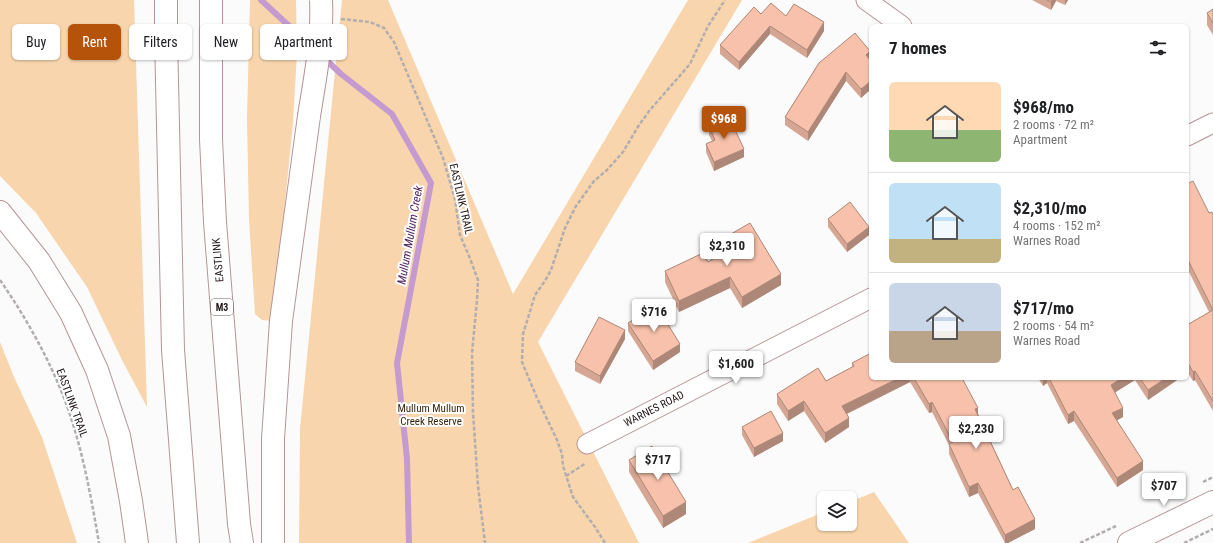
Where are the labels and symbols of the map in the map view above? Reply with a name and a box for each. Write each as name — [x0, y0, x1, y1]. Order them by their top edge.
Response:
pin: $968 — [700, 106, 748, 140]
street label: EASTLINK TRAIL — [447, 162, 475, 236]
water label: Mullum Mullum Creek — [394, 184, 426, 285]
pin: $2,310 — [694, 233, 760, 267]
street label: EASTLINK — [210, 237, 226, 283]
road number: M3 — [211, 299, 233, 315]
pin: $716 — [630, 299, 678, 333]
pin: $1,600 — [703, 351, 769, 385]
street label: EASTLINK TRAIL — [54, 367, 90, 439]
street label: WARNES ROAD — [622, 388, 686, 430]
park label: Mullum Mullum Creek Reserve — [397, 402, 465, 428]
pin: $2,230 — [943, 416, 1009, 450]
pin: $717 — [634, 447, 682, 481]
pin: $707 — [1140, 473, 1188, 507]

